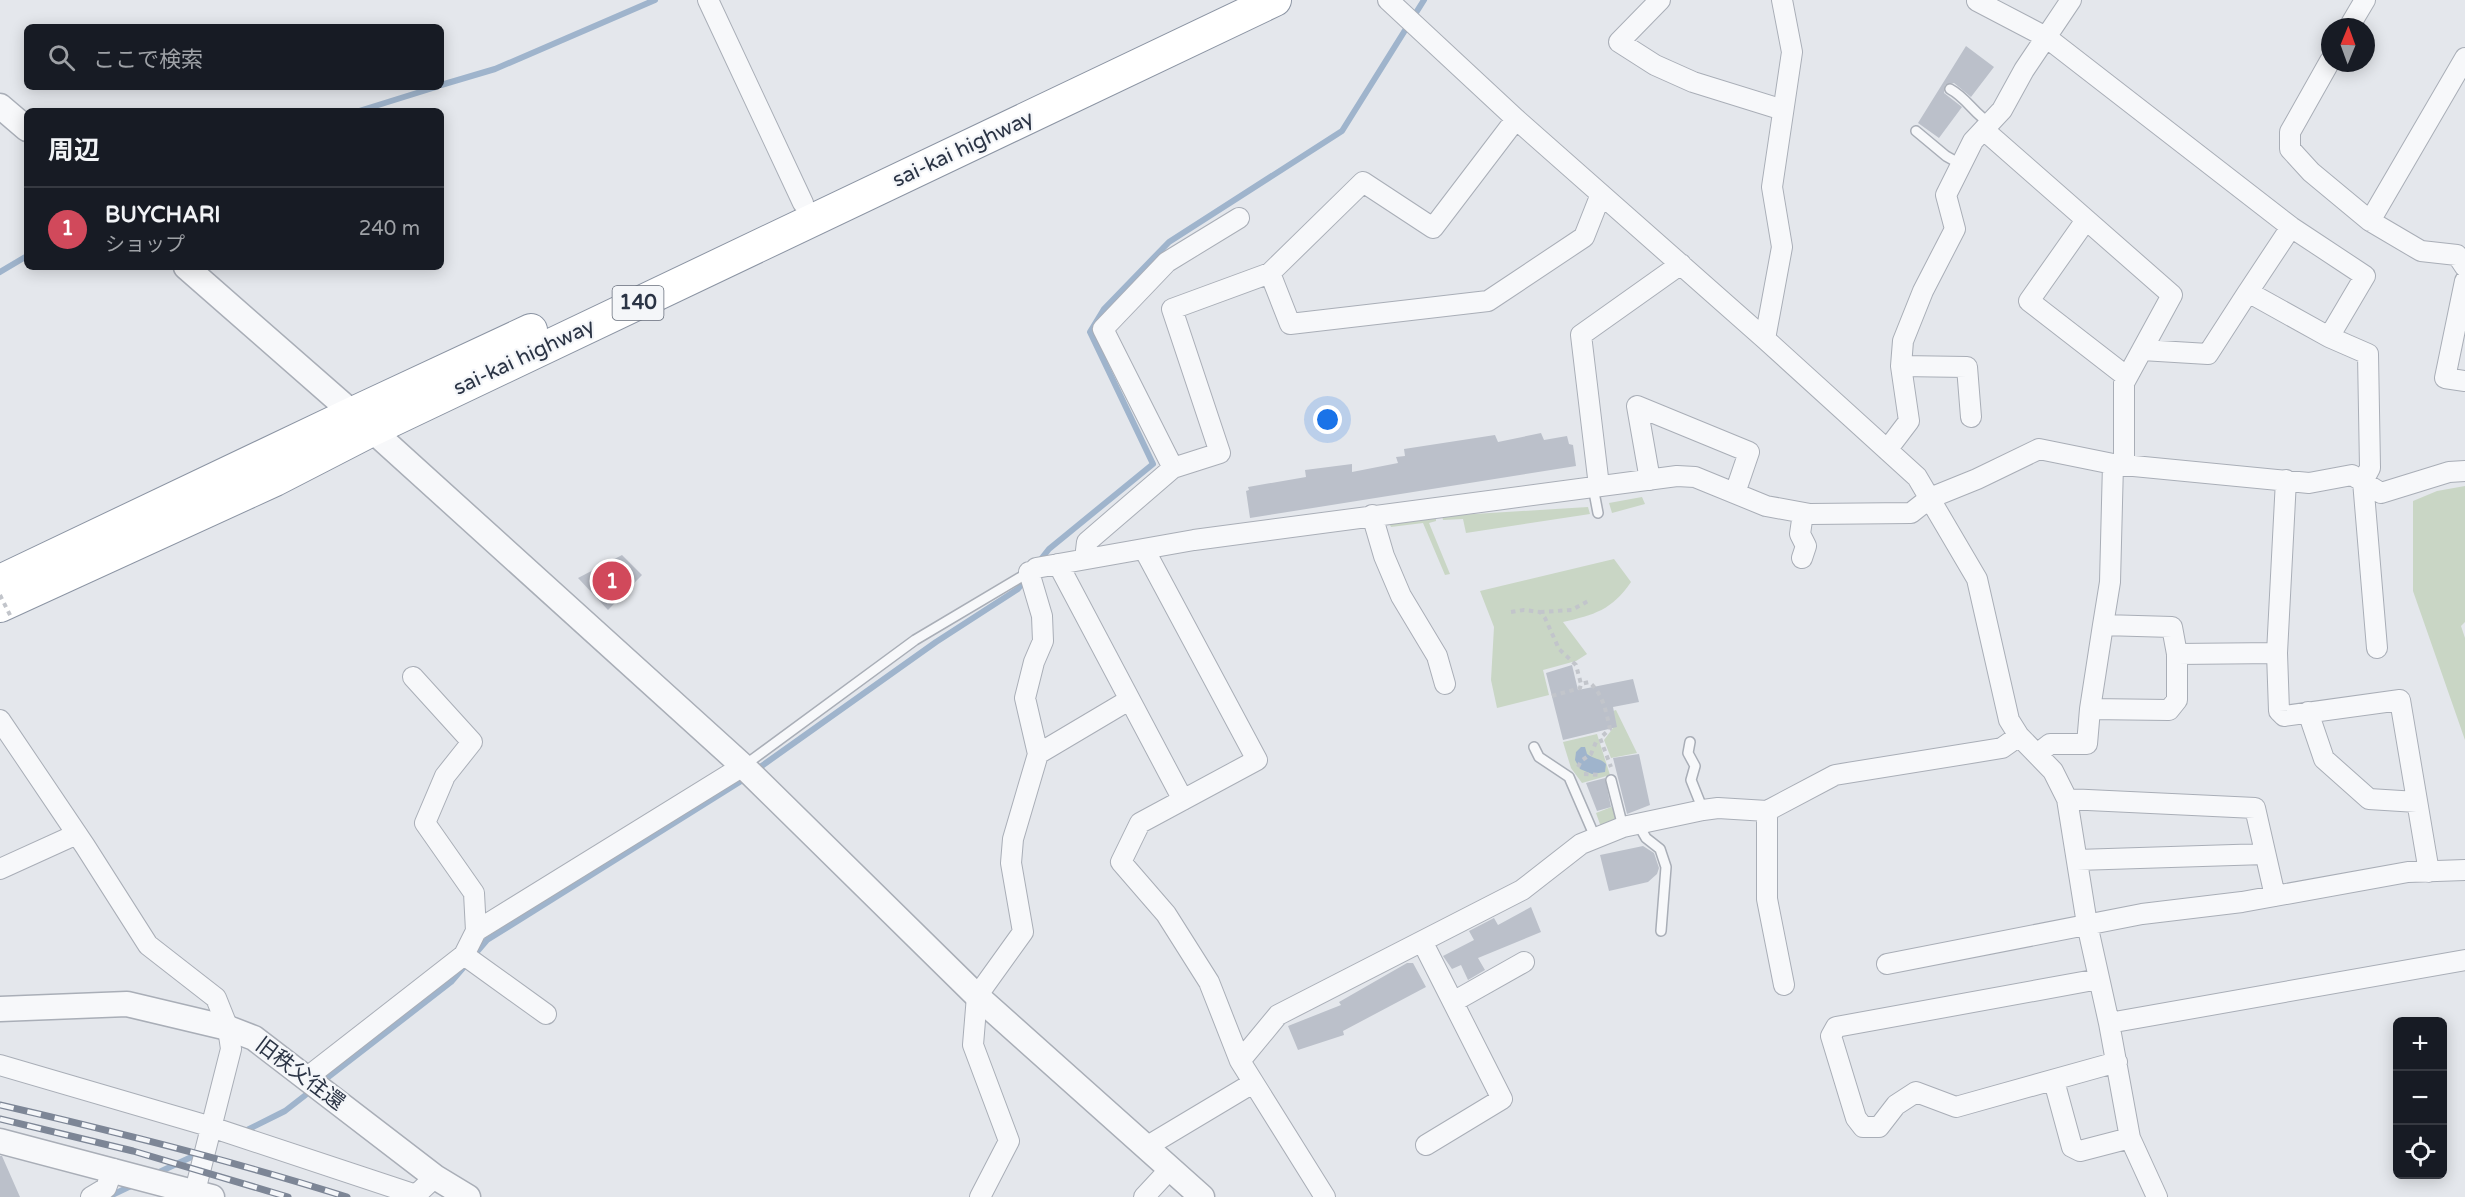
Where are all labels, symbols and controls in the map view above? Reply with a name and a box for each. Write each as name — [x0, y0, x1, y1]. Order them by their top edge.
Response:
north arrow — [2321, 18, 2375, 72]
search box — [24, 24, 444, 90]
icon: search — [45, 41, 78, 74]
text: ここで検索 — [93, 47, 203, 73]
street label: sai-kai highway — [889, 105, 1037, 193]
text: 周辺 — [48, 135, 100, 166]
text: BUYCHARI — [105, 202, 221, 228]
text: 1 — [61, 217, 74, 241]
text: 240 m — [359, 217, 420, 241]
text: ショップ — [105, 233, 185, 257]
road number: 140 — [612, 286, 664, 320]
street label: sai-kai highway — [450, 313, 598, 401]
your location — [1313, 405, 1342, 434]
pin: 1 — [592, 558, 632, 604]
map controls — [2393, 1017, 2447, 1179]
button: + — [2393, 1017, 2447, 1071]
street label: 旧秩父往還 — [251, 1032, 349, 1116]
button: − — [2393, 1071, 2447, 1125]
button: locate — [2393, 1125, 2447, 1179]

